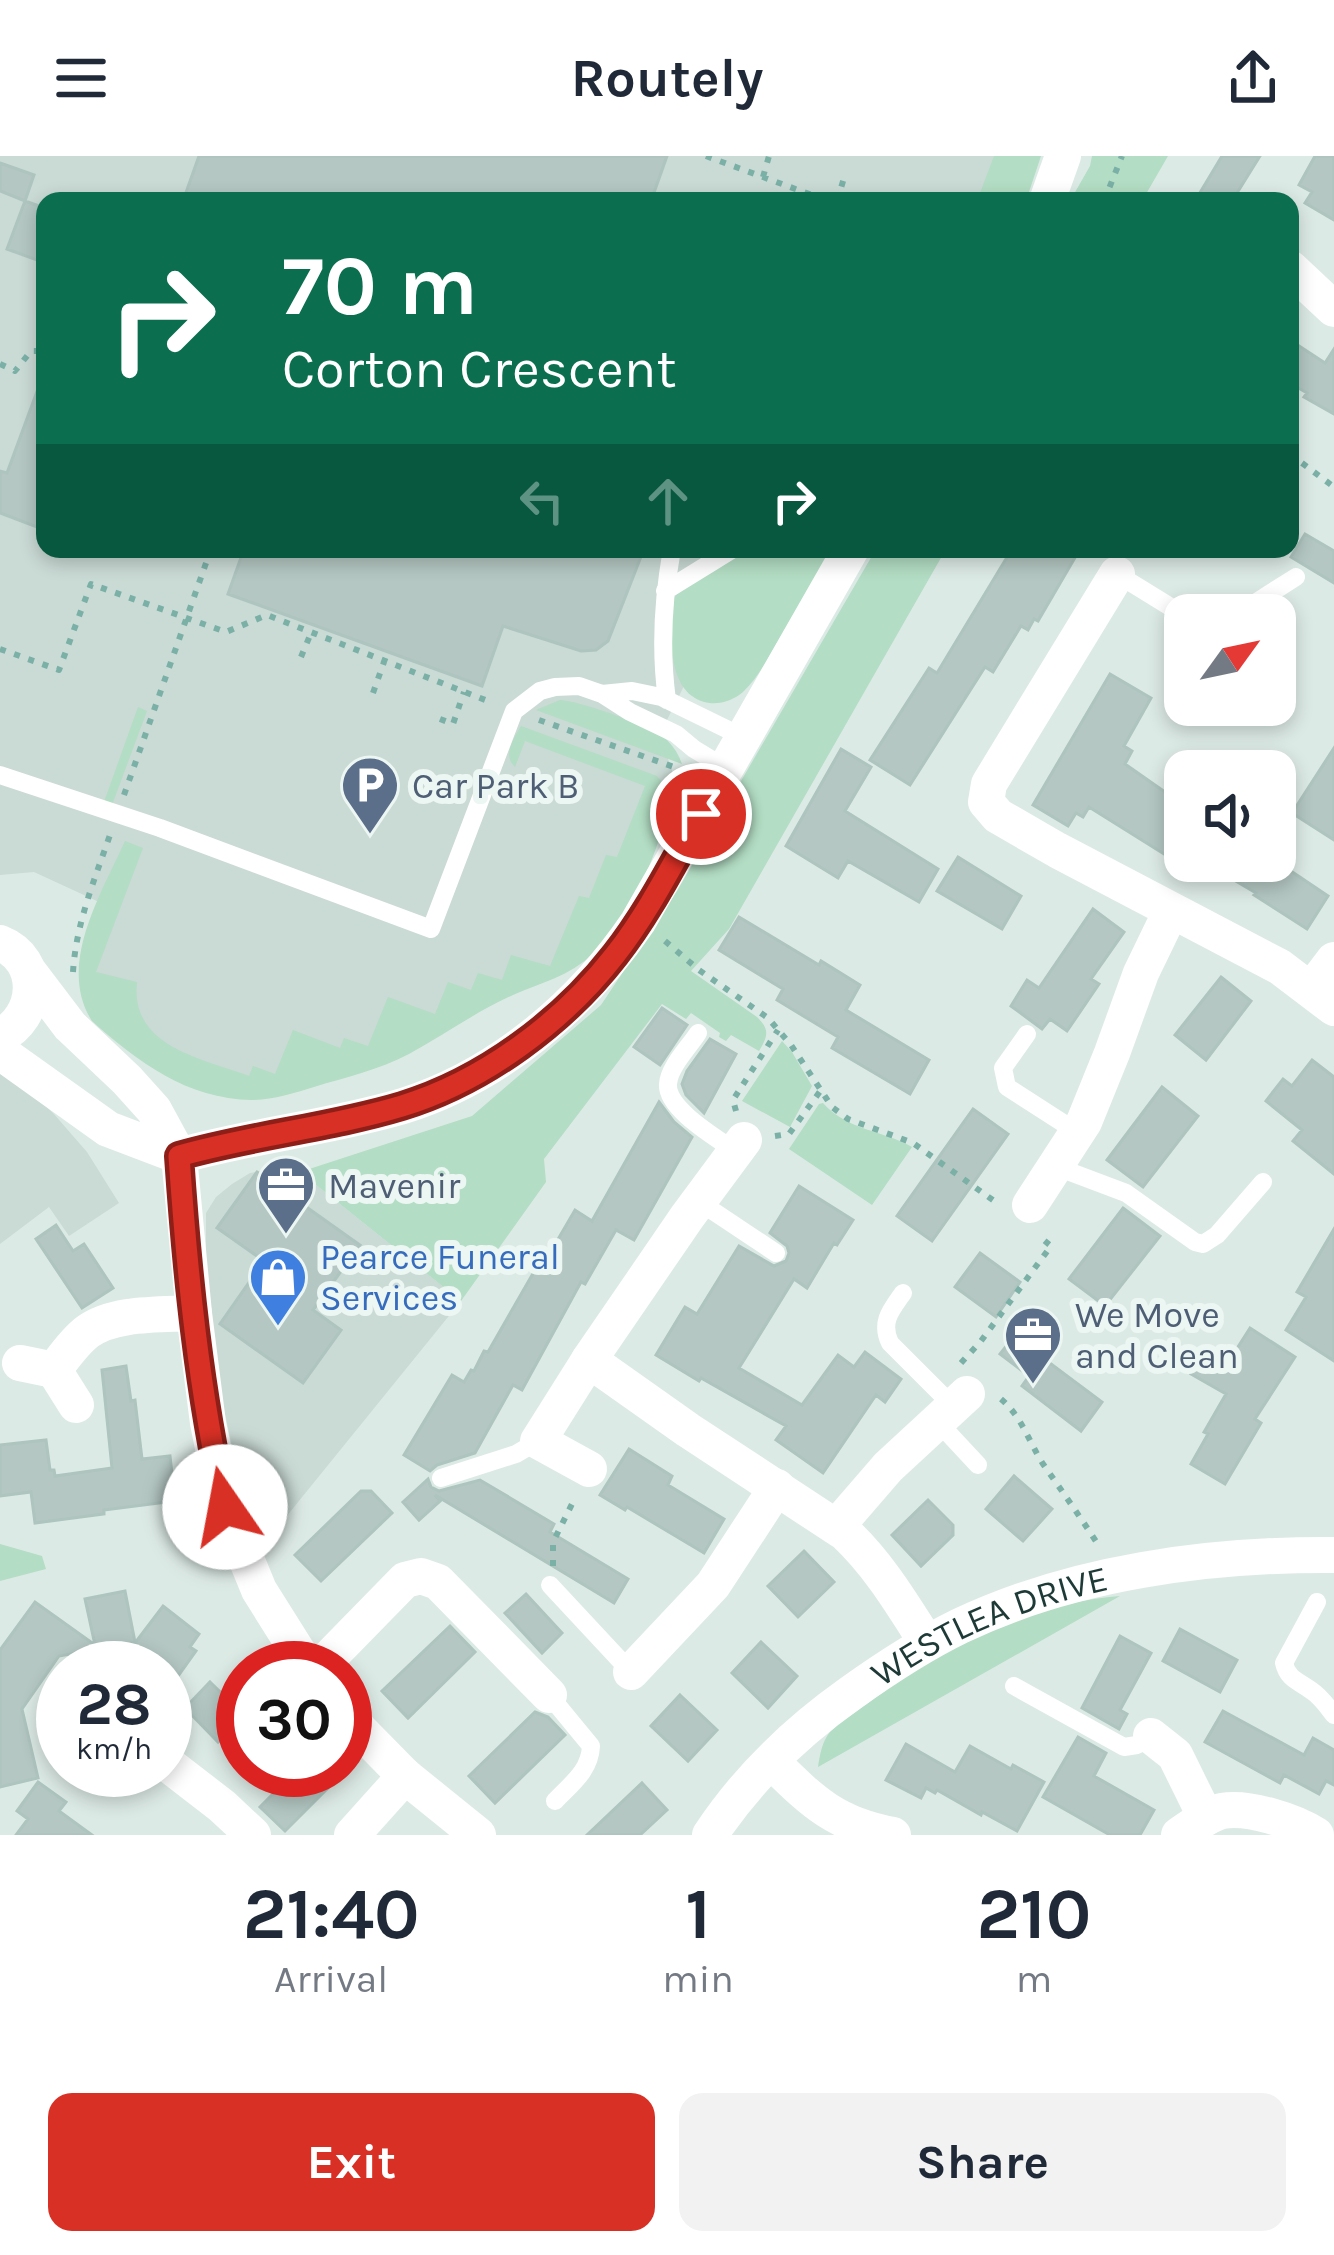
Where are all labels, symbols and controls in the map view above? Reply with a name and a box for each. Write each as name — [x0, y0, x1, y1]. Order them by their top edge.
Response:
icon: menu — [48, 45, 114, 111]
icon: share — [1220, 45, 1286, 111]
text: Routely — [571, 46, 763, 110]
text: 70 m — [282, 237, 478, 335]
icon: right — [84, 240, 240, 396]
text: Corton Crescent — [282, 337, 677, 401]
icon: left — [509, 468, 575, 534]
icon: ahead — [635, 468, 701, 534]
icon: right — [761, 468, 827, 534]
north arrow — [1164, 594, 1296, 726]
map controls — [1164, 594, 1296, 882]
button: sound — [1164, 750, 1296, 882]
parking icon: Car Park B — [339, 754, 401, 836]
pin — [650, 763, 752, 865]
place label: Car Park B — [412, 765, 579, 807]
icon: arrive — [668, 781, 734, 847]
office icon: Mavenir — [255, 1154, 317, 1236]
place label: Mavenir — [328, 1165, 461, 1207]
place label: Pearce Funeral Services — [320, 1236, 560, 1319]
shop icon: Pearce Funeral Services — [247, 1246, 309, 1328]
place label: We Move and Clean — [1075, 1294, 1239, 1377]
office icon: We Move and Clean — [1002, 1304, 1064, 1386]
position arrow — [162, 1444, 288, 1570]
street label: WESTLEA DRIVE — [863, 1557, 1112, 1695]
speed limit sign: 30 — [216, 1641, 372, 1797]
text: 28 — [76, 1669, 152, 1739]
text: km/h — [76, 1731, 152, 1767]
text: 21:40 — [243, 1872, 420, 1956]
text: 1 — [685, 1872, 711, 1956]
text: 210 — [977, 1872, 1091, 1956]
text: Arrival — [274, 1956, 388, 2002]
text: min — [662, 1956, 734, 2002]
text: m — [1016, 1956, 1052, 2002]
button: Exit — [48, 2093, 655, 2231]
button: Share — [679, 2093, 1286, 2231]

